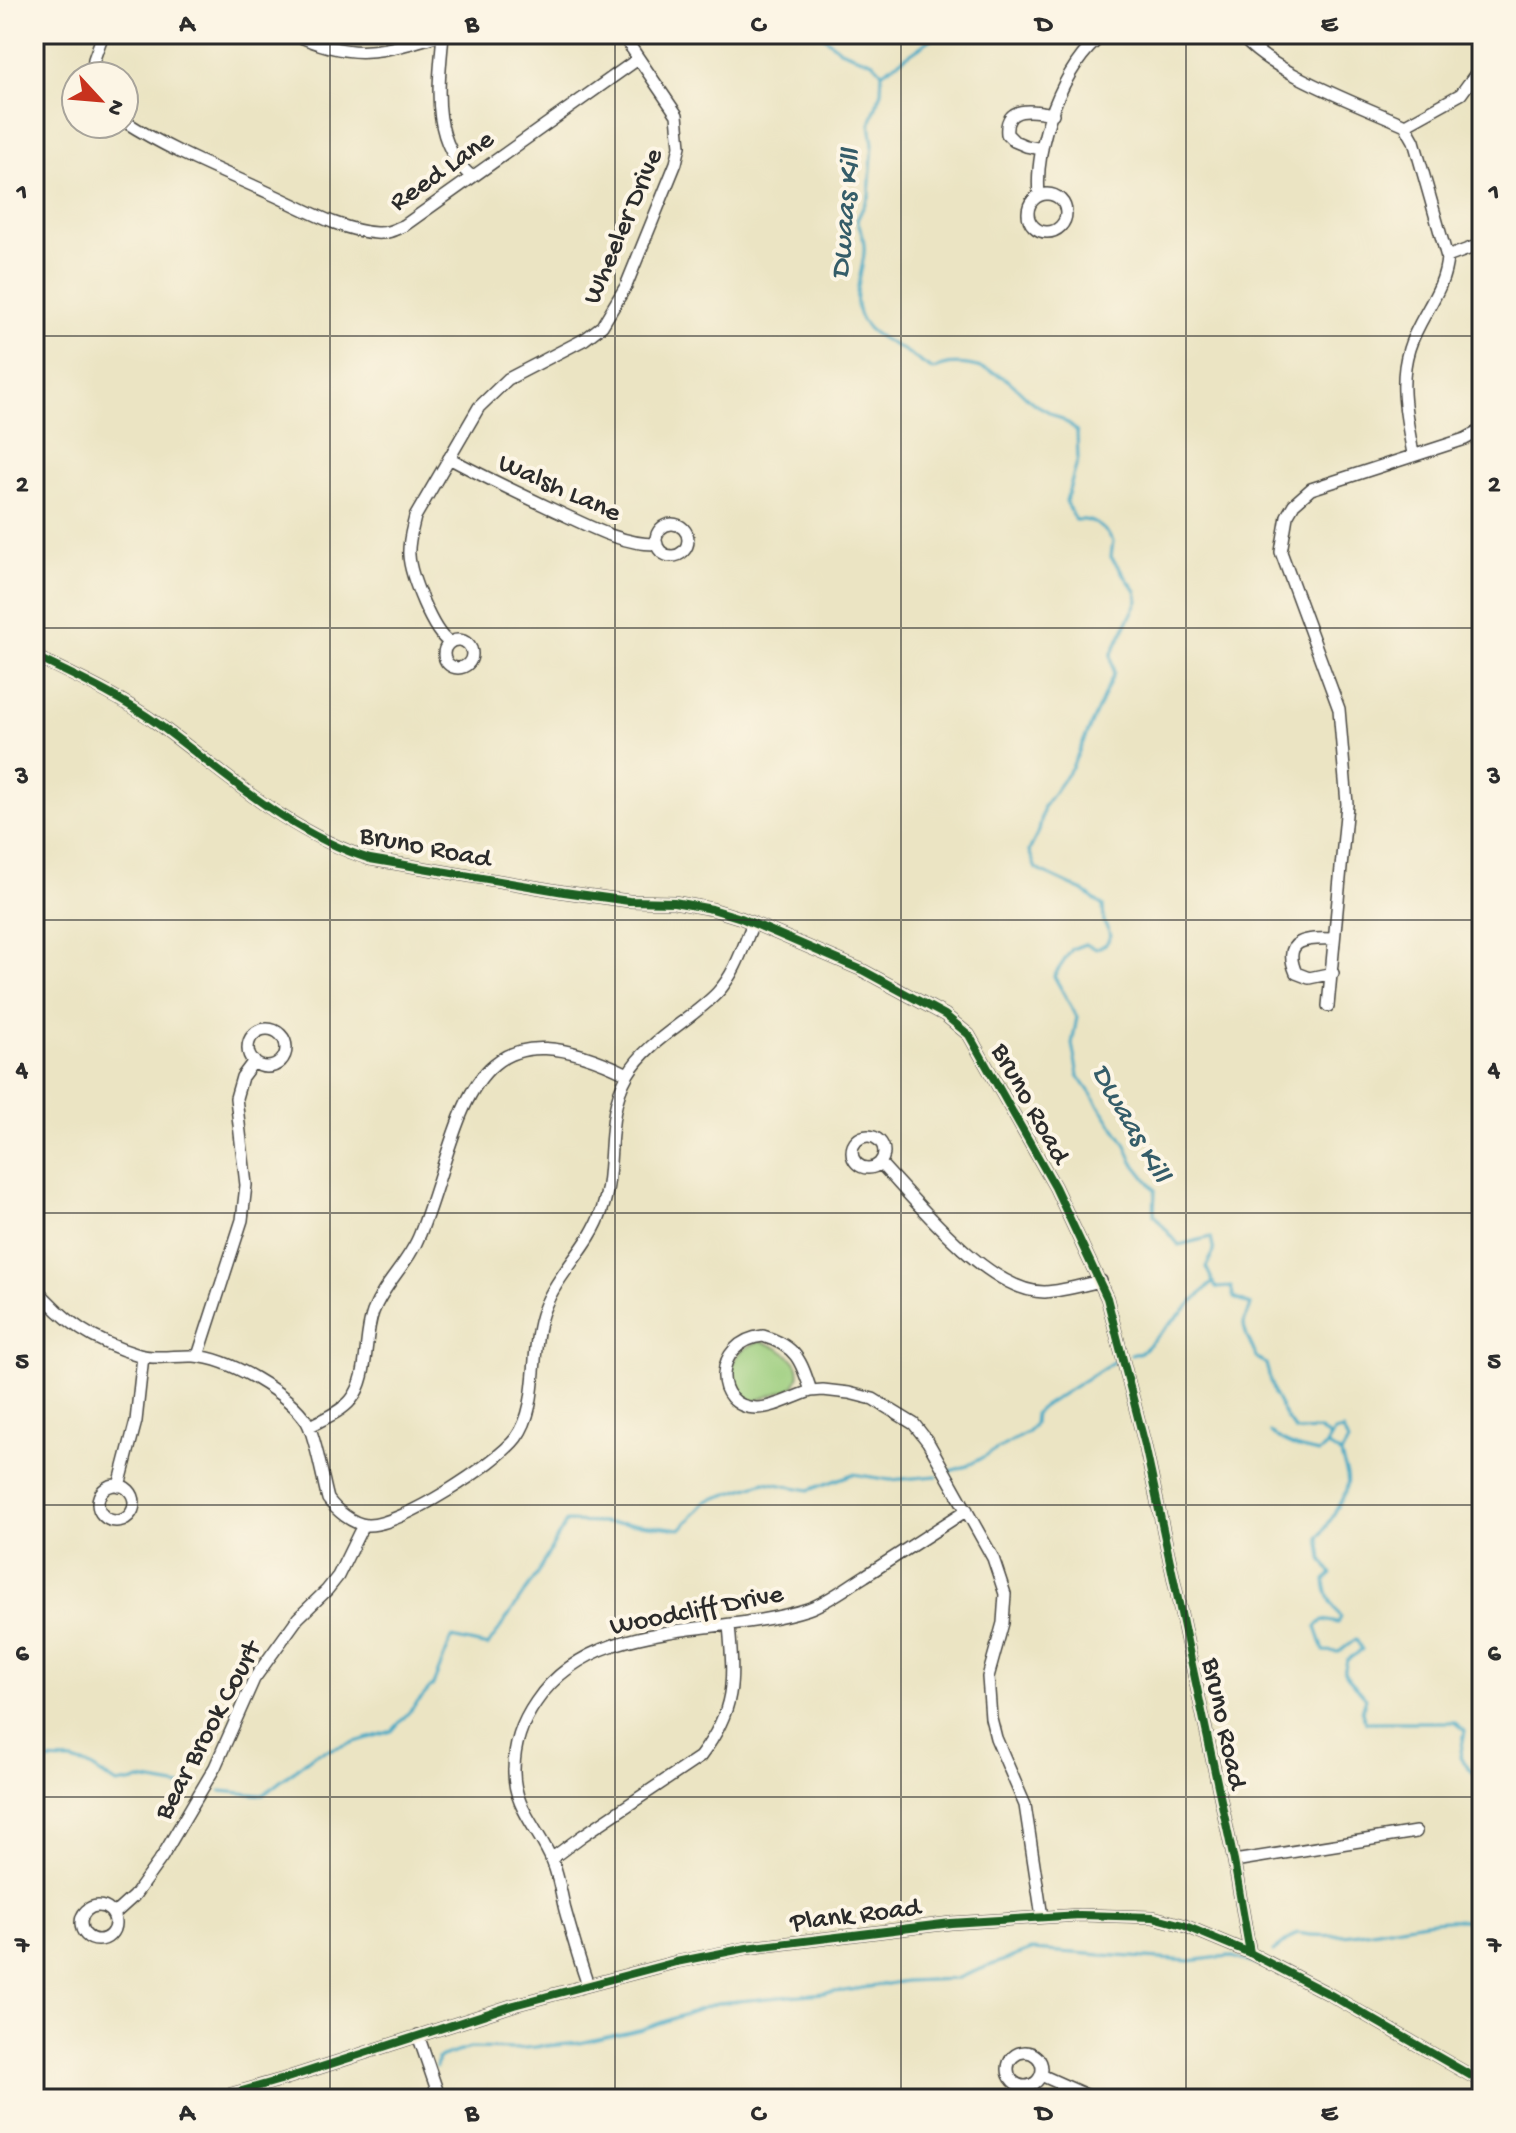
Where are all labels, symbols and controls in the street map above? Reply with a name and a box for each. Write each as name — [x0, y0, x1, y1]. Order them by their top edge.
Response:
text: A — [178, 11, 196, 42]
text: B — [464, 11, 480, 42]
text: C — [751, 11, 768, 42]
text: D — [1034, 11, 1054, 42]
text: E — [1321, 11, 1339, 42]
north arrow — [60, 60, 140, 140]
text: N — [100, 95, 129, 119]
street label: Reed Lane — [384, 123, 502, 220]
street label: Wheeler Drive — [577, 143, 672, 310]
water label: Dwaas Kill — [824, 145, 871, 281]
text: 1 — [16, 179, 27, 210]
text: 1 — [1488, 179, 1499, 210]
street label: Walsh Lane — [493, 447, 626, 531]
text: 2 — [16, 471, 29, 502]
text: 2 — [1488, 471, 1501, 502]
text: 3 — [14, 763, 29, 794]
text: 3 — [1486, 763, 1501, 794]
street label: Bruno Road — [356, 819, 496, 878]
street label: Bruno Road — [982, 1037, 1077, 1173]
text: 4 — [15, 1056, 29, 1087]
text: 4 — [1487, 1056, 1501, 1087]
water label: Dwaas Kill — [1081, 1059, 1178, 1192]
text: 5 — [15, 1348, 29, 1379]
text: 5 — [1487, 1348, 1501, 1379]
street label: Woodcliff Drive — [607, 1578, 787, 1644]
street label: Bear Brook Court — [148, 1634, 271, 1827]
text: 6 — [15, 1640, 29, 1671]
text: 6 — [1487, 1640, 1501, 1671]
street label: Bruno Road — [1192, 1654, 1253, 1795]
street label: Plank Road — [788, 1892, 925, 1941]
text: 7 — [13, 1932, 30, 1963]
text: 7 — [1485, 1932, 1502, 1963]
text: A — [178, 2100, 196, 2131]
text: B — [464, 2100, 480, 2131]
text: C — [751, 2100, 768, 2131]
text: D — [1034, 2100, 1054, 2131]
text: E — [1321, 2100, 1339, 2131]

